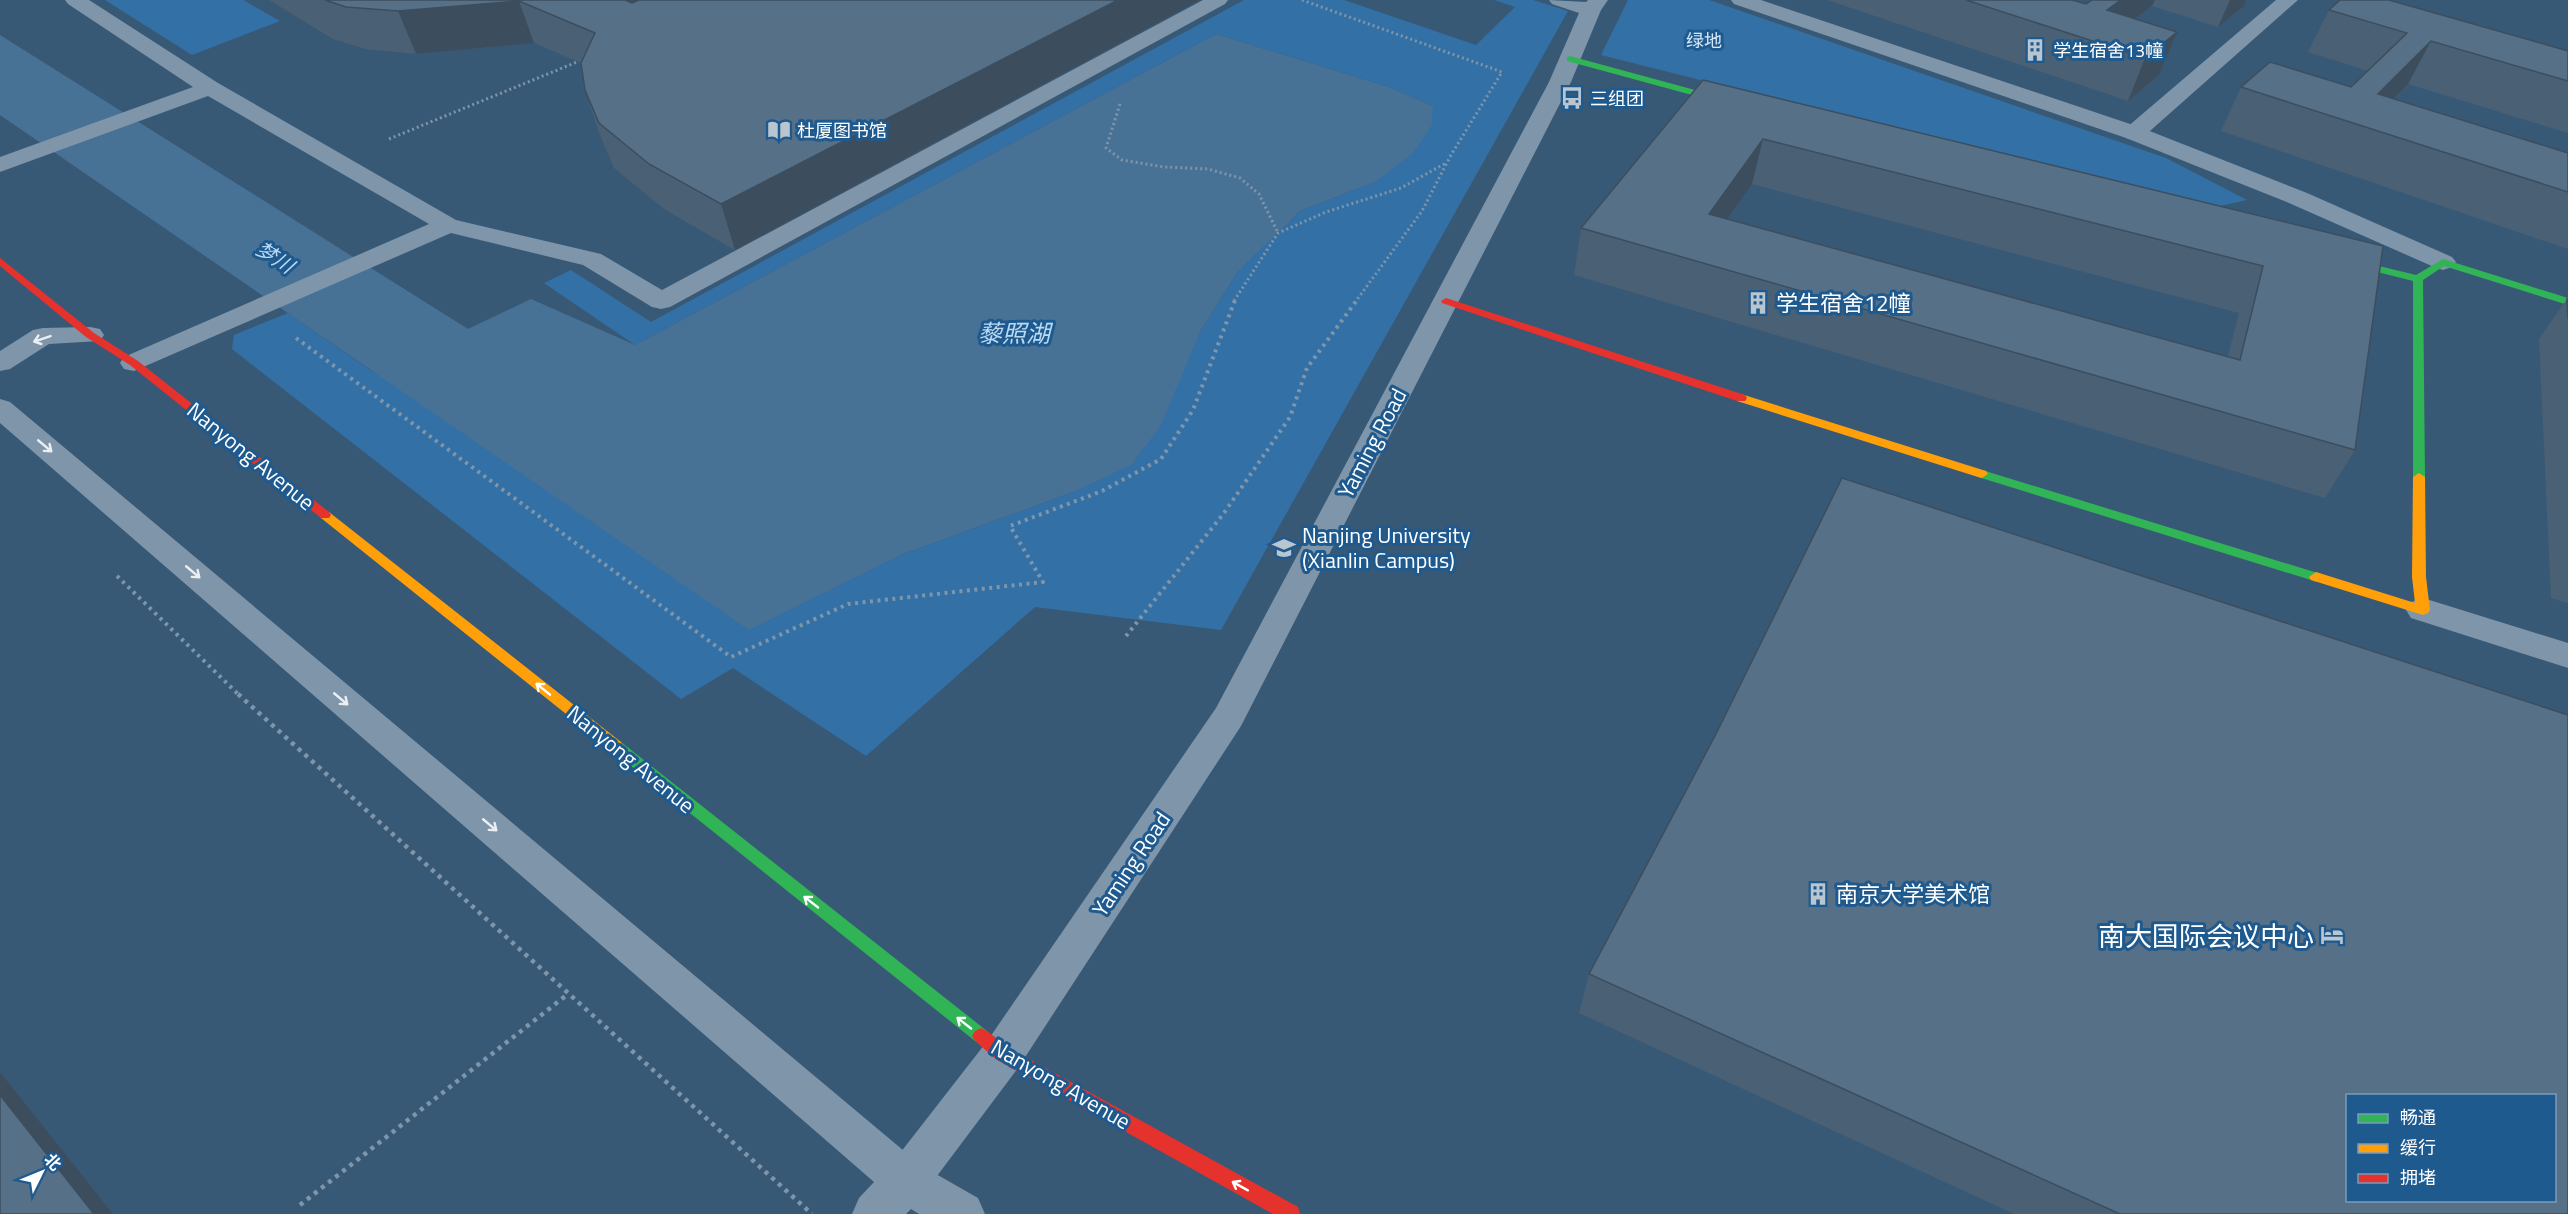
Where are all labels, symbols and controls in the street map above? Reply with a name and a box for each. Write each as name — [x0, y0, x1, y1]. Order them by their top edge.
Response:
park label: 绿地 — [1686, 27, 1722, 54]
building icon: 学生宿舍13幢 — [2022, 37, 2048, 63]
place label: 学生宿舍13幢 — [2053, 37, 2163, 64]
bus stop icon: 三组团 — [1559, 85, 1585, 111]
place label: 三组团 — [1590, 85, 1644, 112]
library icon: 杜厦图书馆 — [766, 117, 792, 143]
place label: 杜厦图书馆 — [797, 117, 887, 144]
water label: 梦川 — [250, 233, 302, 282]
place label: 学生宿舍12幢 — [1776, 286, 1911, 320]
building icon: 学生宿舍12幢 — [1745, 290, 1771, 316]
water label: 藜照湖 — [978, 315, 1054, 351]
one-way arrow — [33, 335, 52, 346]
street label: Yaming Road — [1329, 382, 1415, 504]
street label: Nanyong Avenue — [180, 394, 322, 518]
one-way arrow — [36, 438, 52, 452]
place label: Nanjing University (Xianlin Campus) — [1302, 518, 1471, 577]
school or university icon: Nanjing University (Xianlin Campus) — [1271, 535, 1297, 561]
one-way arrow — [185, 565, 200, 579]
one-way arrow — [536, 682, 552, 695]
one-way arrow — [333, 692, 349, 705]
street label: Nanyong Avenue — [560, 697, 702, 821]
street label: Yaming Road — [1083, 805, 1179, 923]
one-way arrow — [482, 818, 497, 832]
place label: 南京大学美术馆 — [1836, 877, 1990, 911]
building icon: 南京大学美术馆 — [1805, 881, 1831, 907]
one-way arrow — [803, 895, 819, 908]
place label: 南大国际会议中心 — [2098, 915, 2314, 956]
hotel icon: 南大国际会议中心 — [2319, 922, 2345, 948]
one-way arrow — [956, 1016, 972, 1029]
street label: Nanyong Avenue — [985, 1030, 1137, 1138]
legend — [2346, 1094, 2556, 1202]
text: 畅通 — [2400, 1104, 2436, 1131]
text: 缓行 — [2400, 1134, 2436, 1161]
north arrow — [12, 1142, 72, 1202]
text: 北 — [39, 1148, 67, 1176]
text: 拥堵 — [2400, 1164, 2436, 1191]
one-way arrow — [1232, 1179, 1249, 1191]

